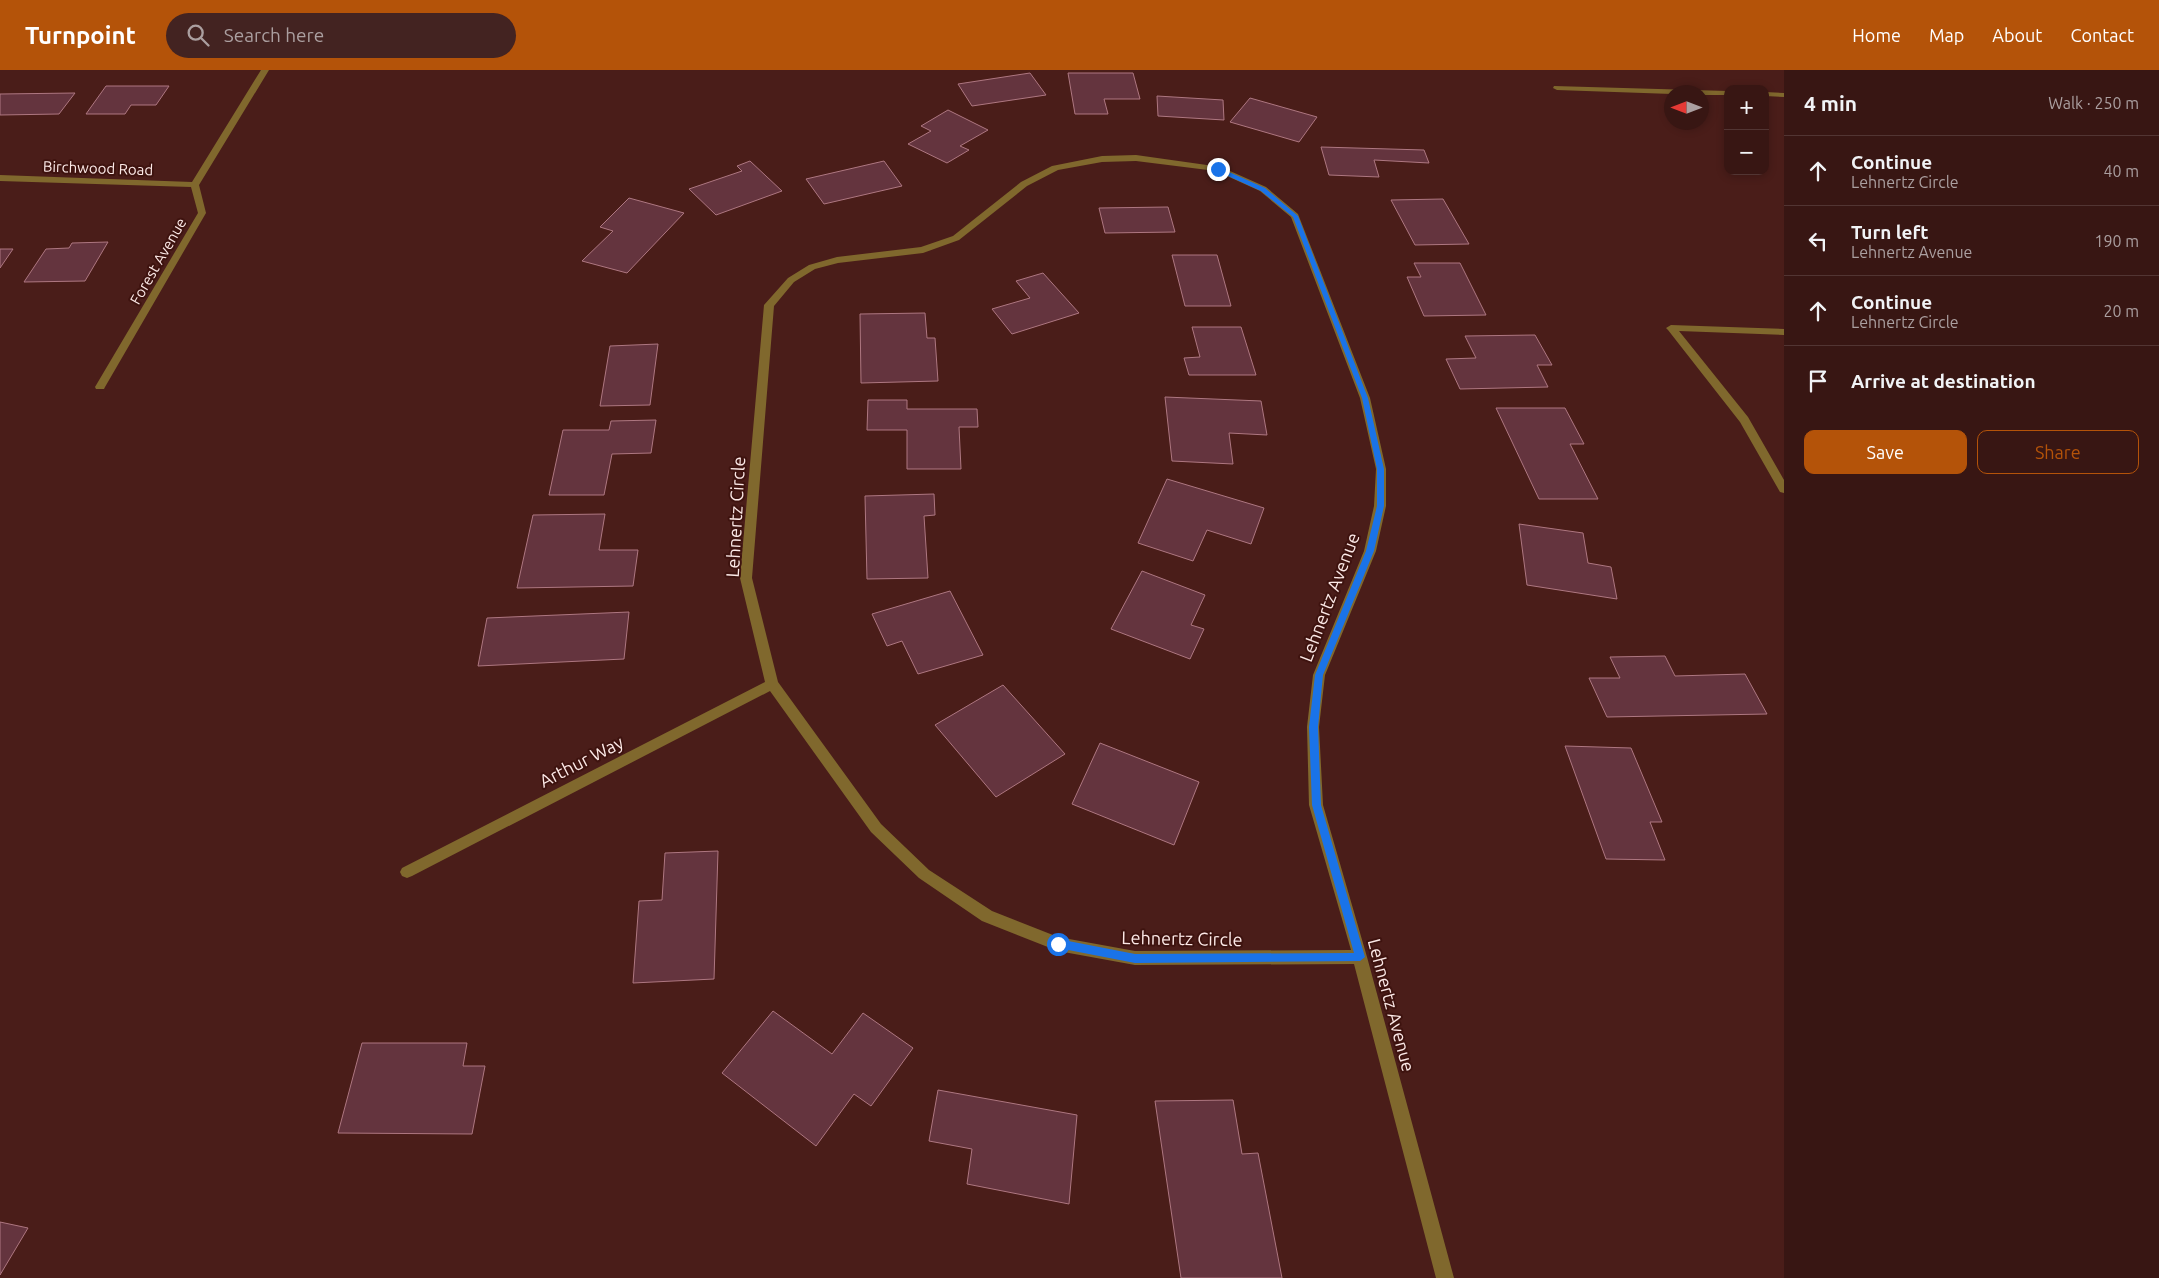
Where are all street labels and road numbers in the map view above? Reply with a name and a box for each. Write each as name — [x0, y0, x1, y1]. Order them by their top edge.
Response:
street label: Birchwood Road — [43, 158, 153, 178]
street label: Forest Avenue — [126, 215, 190, 307]
street label: Lehnertz Circle — [722, 456, 748, 578]
street label: Lehnertz Avenue — [1295, 530, 1363, 664]
street label: Arthur Way — [536, 731, 627, 791]
street label: Lehnertz Circle — [1121, 927, 1243, 949]
street label: Lehnertz Avenue — [1365, 936, 1419, 1074]

